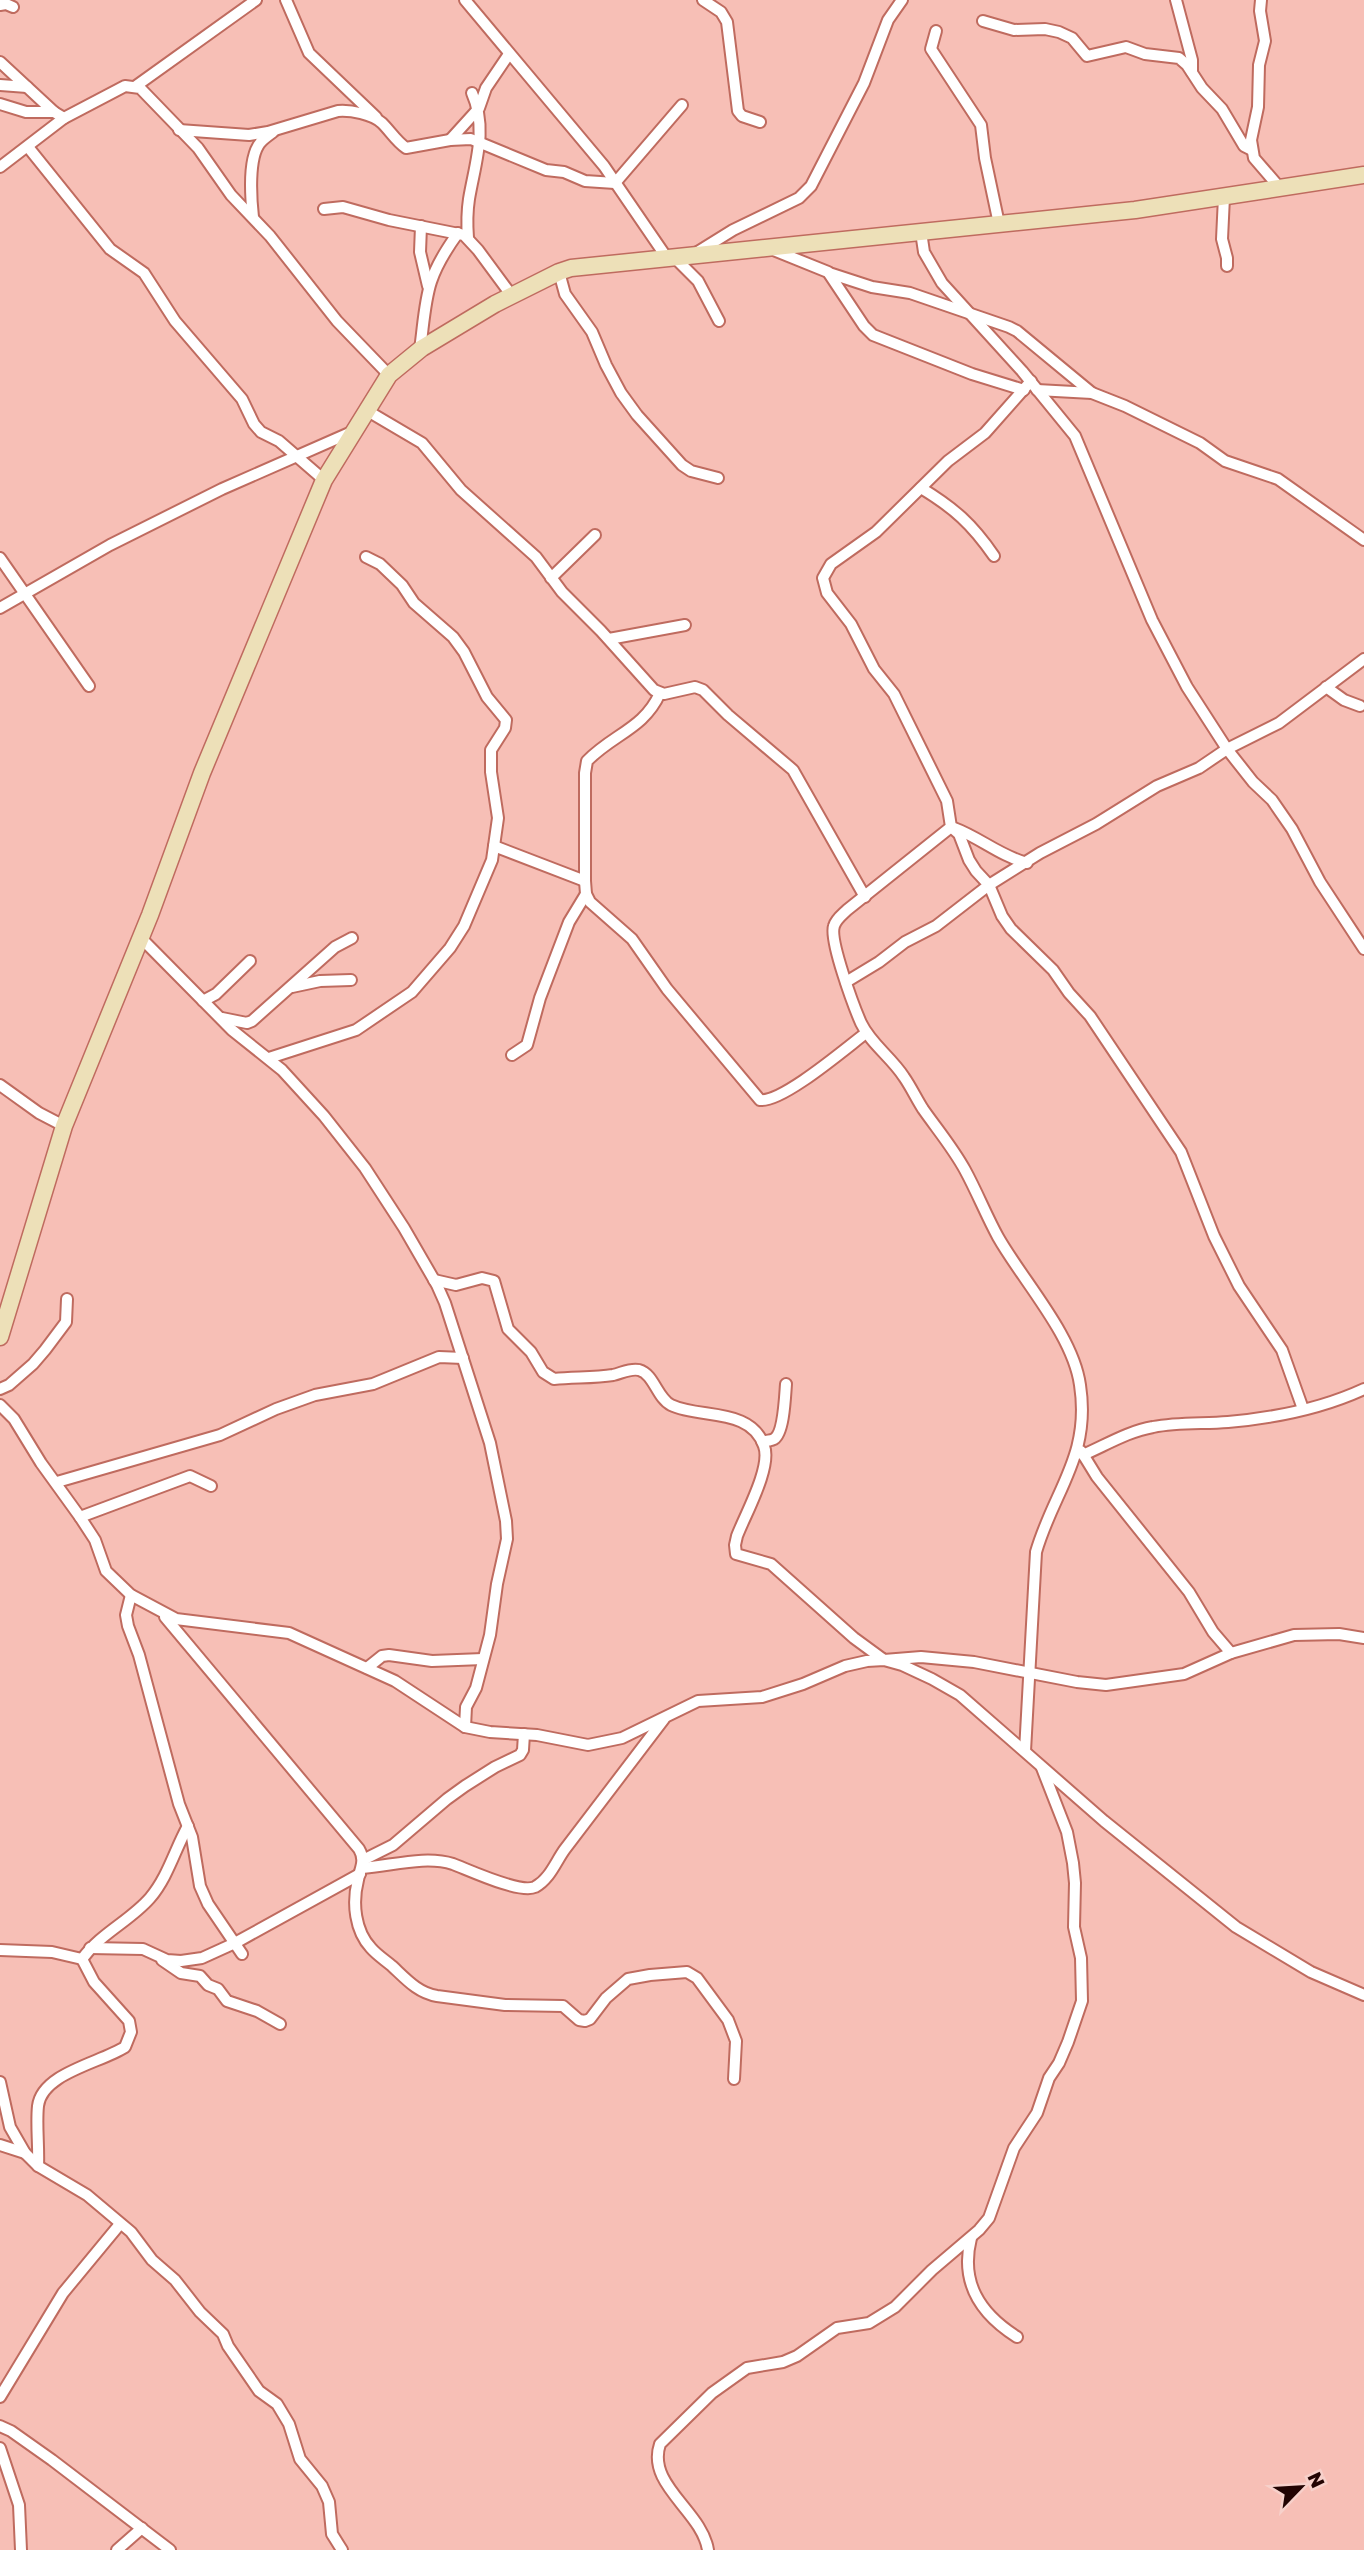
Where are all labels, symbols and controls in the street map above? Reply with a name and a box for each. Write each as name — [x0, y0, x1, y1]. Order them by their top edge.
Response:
north arrow — [1266, 2452, 1336, 2522]
text: N — [1303, 2468, 1330, 2491]

